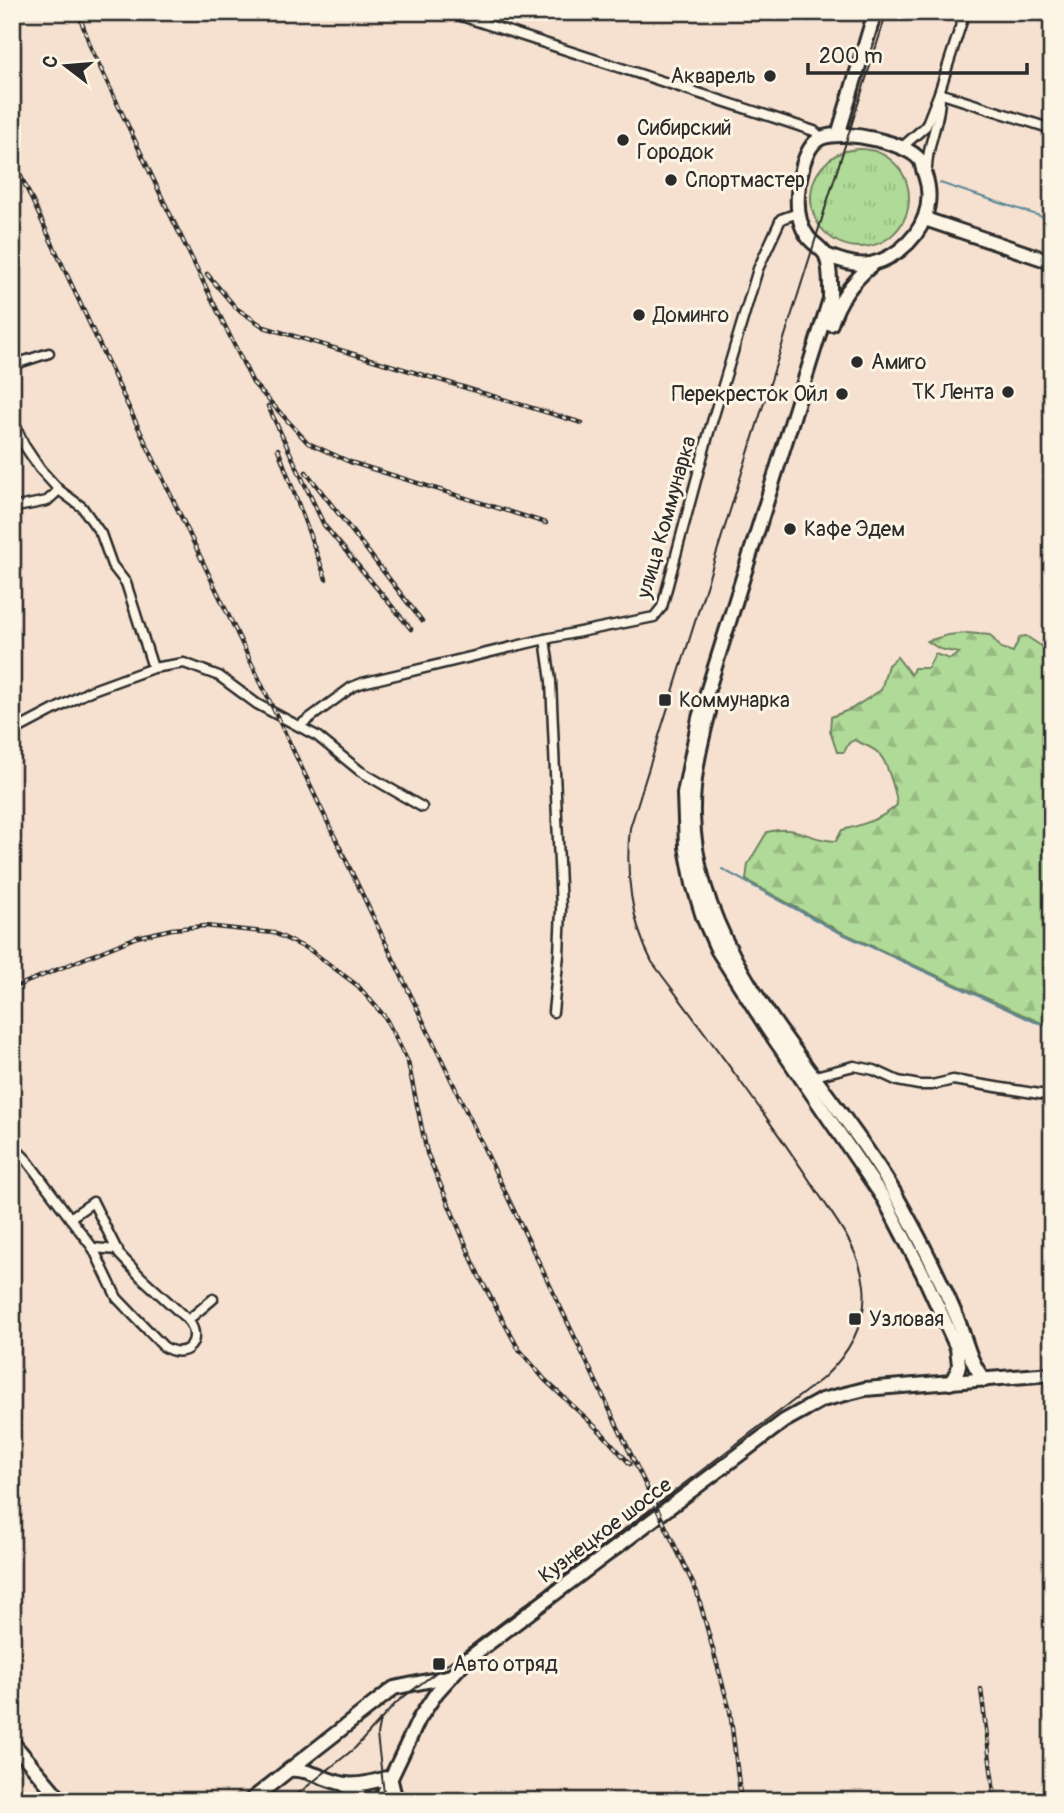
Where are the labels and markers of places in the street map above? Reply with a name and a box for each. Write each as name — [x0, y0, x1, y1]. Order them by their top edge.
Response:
place label: Акварель — [670, 63, 756, 90]
marker: Акварель — [762, 68, 778, 84]
place label: Сибирский Городок — [637, 115, 732, 166]
marker: Сибирский Городок — [615, 132, 631, 148]
place label: Спортмастер — [685, 167, 805, 194]
marker: Спортмастер — [663, 172, 679, 188]
place label: Доминго — [652, 302, 729, 329]
marker: Доминго — [631, 307, 647, 323]
place label: Амиго — [871, 349, 926, 376]
marker: Амиго — [849, 354, 865, 370]
place label: ТК Лента — [912, 379, 994, 406]
place label: Перекресток Ойл — [672, 381, 828, 408]
marker: ТК Лента — [1000, 384, 1016, 400]
marker: Перекресток Ойл — [834, 386, 850, 402]
place label: Кафе Эдем — [804, 516, 905, 543]
marker: Кафе Эдем — [782, 521, 798, 537]
place label: Коммунарка — [679, 687, 790, 714]
marker: Коммунарка — [657, 692, 673, 708]
place label: Узловая — [869, 1306, 944, 1333]
marker: Узловая — [847, 1311, 863, 1327]
place label: Авто отряд — [453, 1651, 558, 1678]
marker: Авто отряд — [431, 1656, 447, 1672]

